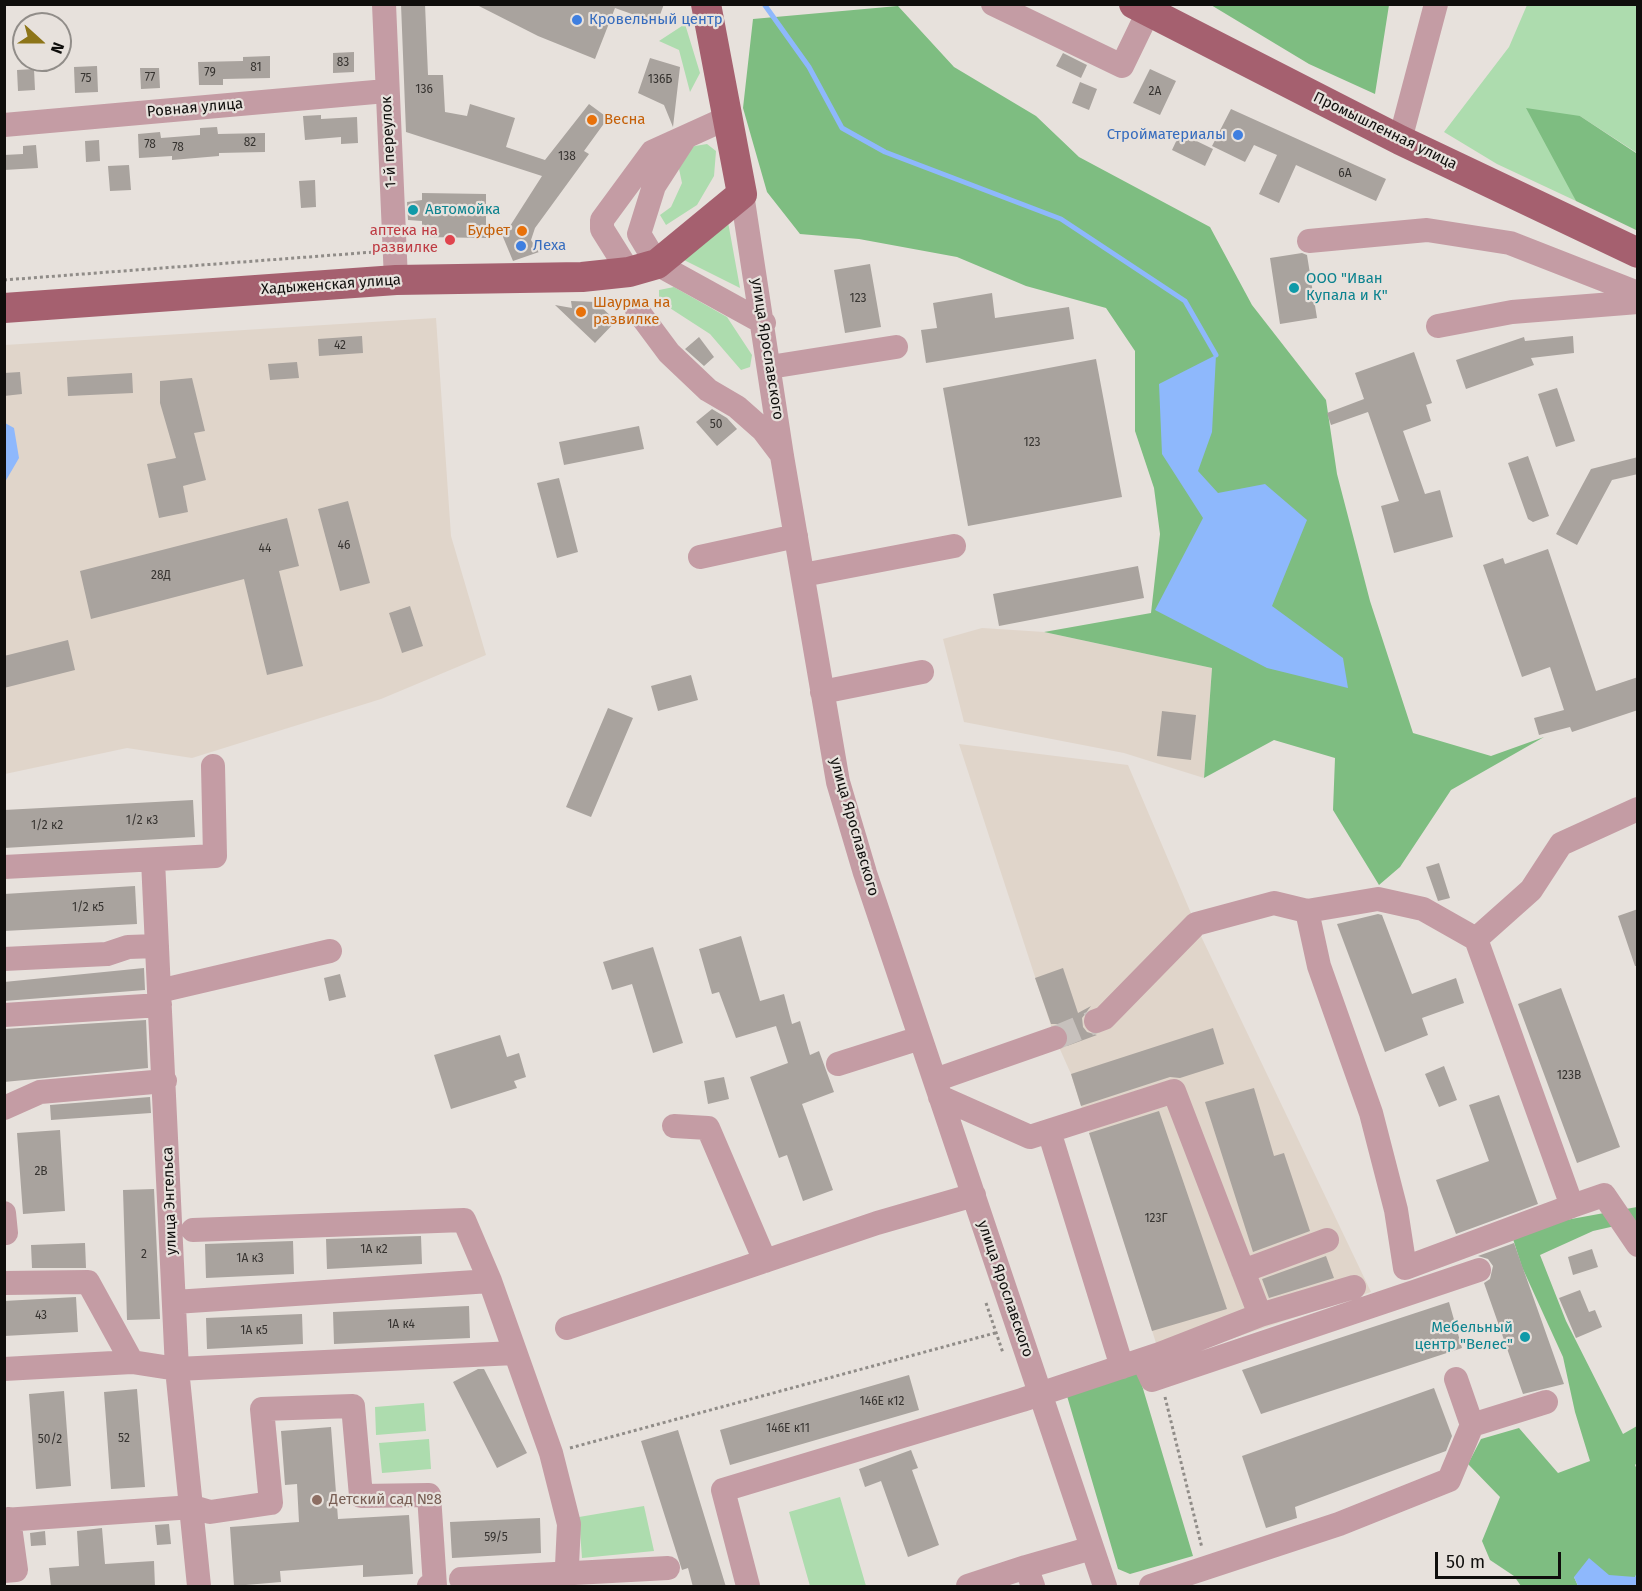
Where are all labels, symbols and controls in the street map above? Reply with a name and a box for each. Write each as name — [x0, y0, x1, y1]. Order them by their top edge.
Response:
place label: Кровельный центр — [589, 11, 723, 29]
north arrow — [12, 12, 72, 72]
marker: Кровельный центр — [570, 13, 584, 27]
text: N — [47, 40, 68, 56]
house number: 83 — [337, 56, 349, 70]
house number: 81 — [250, 61, 262, 75]
house number: 79 — [204, 66, 216, 80]
house number: 77 — [145, 71, 155, 85]
house number: 75 — [80, 72, 92, 86]
house number: 136Б — [648, 73, 672, 87]
house number: 136 — [415, 83, 433, 97]
house number: 2А — [1149, 85, 1161, 99]
street label: Промышленная улица — [1310, 88, 1460, 174]
street label: Ровная улица — [146, 95, 244, 121]
street label: 1-й переулок — [378, 96, 400, 188]
place label: Весна — [604, 111, 646, 129]
marker: Весна — [585, 113, 599, 127]
place label: Стройматериалы — [1107, 126, 1226, 144]
marker: Стройматериалы — [1231, 128, 1245, 142]
house number: 82 — [244, 136, 256, 150]
house number: 78 — [144, 138, 156, 152]
house number: 78 — [172, 141, 184, 155]
house number: 138 — [558, 150, 576, 164]
house number: 6А — [1338, 167, 1352, 181]
place label: Автомойка — [425, 201, 500, 219]
marker: Автомойка — [406, 203, 420, 217]
place label: аптека на развилке — [370, 222, 438, 257]
place label: Буфет — [467, 222, 510, 240]
marker: Буфет — [515, 224, 529, 238]
marker: аптека на развилке — [443, 233, 457, 247]
place label: Леха — [533, 237, 566, 255]
marker: Леха — [514, 239, 528, 253]
place label: ООО "Иван Купала и К" — [1306, 270, 1388, 305]
street label: Хадыженская улица — [260, 271, 402, 299]
street label: улица Ярославского — [747, 277, 787, 421]
marker: ООО "Иван Купала и К" — [1287, 281, 1301, 295]
house number: 123 — [849, 292, 867, 306]
place label: Шаурма на развилке — [593, 294, 670, 329]
marker: Шаурма на развилке — [574, 305, 588, 319]
house number: 42 — [334, 339, 346, 353]
house number: 50 — [710, 418, 722, 432]
house number: 123 — [1023, 436, 1041, 450]
house number: 46 — [338, 539, 350, 553]
house number: 44 — [259, 542, 271, 556]
house number: 28Д — [151, 569, 171, 583]
street label: улица Ярославского — [826, 756, 882, 898]
house number: 1/2 к3 — [126, 814, 158, 828]
house number: 1/2 к2 — [31, 819, 63, 833]
house number: 1/2 к5 — [72, 901, 104, 915]
house number: 123В — [1557, 1069, 1581, 1083]
street label: улица Энгельса — [159, 1147, 181, 1255]
house number: 2В — [34, 1165, 48, 1179]
house number: 123Г — [1144, 1212, 1168, 1226]
street label: улица Ярославского — [973, 1218, 1037, 1360]
house number: 1А к2 — [360, 1243, 388, 1257]
house number: 2 — [141, 1248, 147, 1262]
house number: 1А к3 — [236, 1252, 264, 1266]
house number: 43 — [35, 1309, 47, 1323]
house number: 1А к4 — [387, 1318, 415, 1332]
place label: Мебельный центр "Велес" — [1415, 1319, 1513, 1354]
house number: 1А к5 — [240, 1324, 268, 1338]
marker: Мебельный центр "Велес" — [1518, 1330, 1532, 1344]
house number: 146Е к12 — [860, 1395, 904, 1409]
house number: 146Е к11 — [766, 1422, 810, 1436]
house number: 52 — [118, 1432, 130, 1446]
house number: 50/2 — [38, 1433, 62, 1447]
place label: Детский сад №8 — [329, 1491, 442, 1509]
marker: Детский сад №8 — [310, 1493, 324, 1507]
house number: 59/5 — [484, 1531, 508, 1545]
scale bar — [1438, 1540, 1564, 1578]
text: 50 m — [1446, 1551, 1485, 1573]

